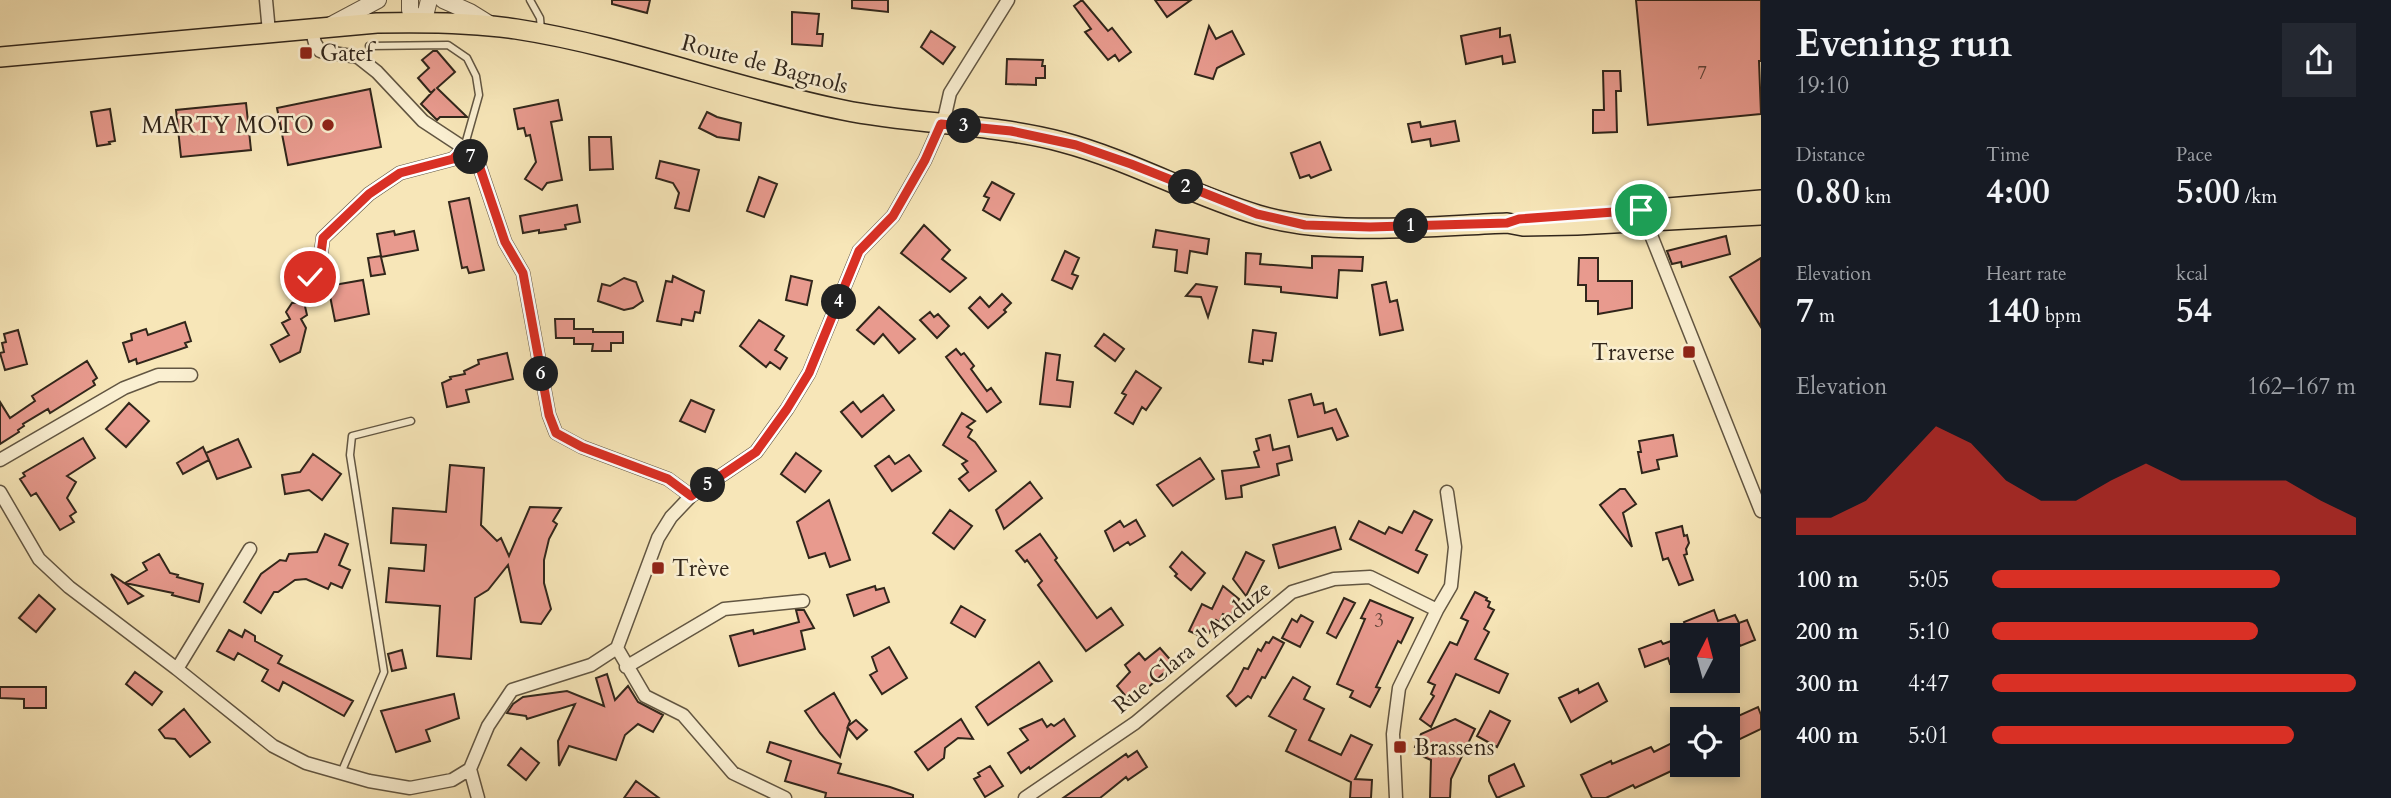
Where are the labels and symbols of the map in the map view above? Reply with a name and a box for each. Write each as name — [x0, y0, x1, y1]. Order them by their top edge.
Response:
street label: Route de Bagnols — [678, 27, 852, 101]
place label: Gatef — [320, 38, 377, 69]
marker: Gatef — [298, 45, 314, 61]
house number: 7 — [1697, 60, 1707, 86]
pin: 3 — [946, 108, 982, 144]
place label: MARTY MOTO — [142, 110, 314, 141]
marker: MARTY MOTO — [320, 117, 336, 133]
pin: 7 — [454, 140, 489, 174]
pin: 2 — [1168, 170, 1204, 204]
pin — [1611, 180, 1671, 240]
pin: 1 — [1394, 208, 1428, 244]
pin — [280, 247, 340, 307]
pin: 4 — [822, 284, 856, 320]
place label: Traverse — [1591, 337, 1675, 368]
marker: Traverse — [1681, 344, 1697, 360]
pin: 6 — [524, 356, 558, 392]
pin: 5 — [690, 468, 726, 503]
place label: Trève — [672, 553, 730, 584]
marker: Trève — [650, 560, 666, 576]
street label: Rue Clara d'Anduze — [1106, 573, 1278, 721]
house number: 3 — [1374, 608, 1384, 634]
north arrow — [1670, 623, 1740, 693]
place label: Brassens — [1414, 732, 1495, 763]
marker: Brassens — [1392, 739, 1408, 755]

